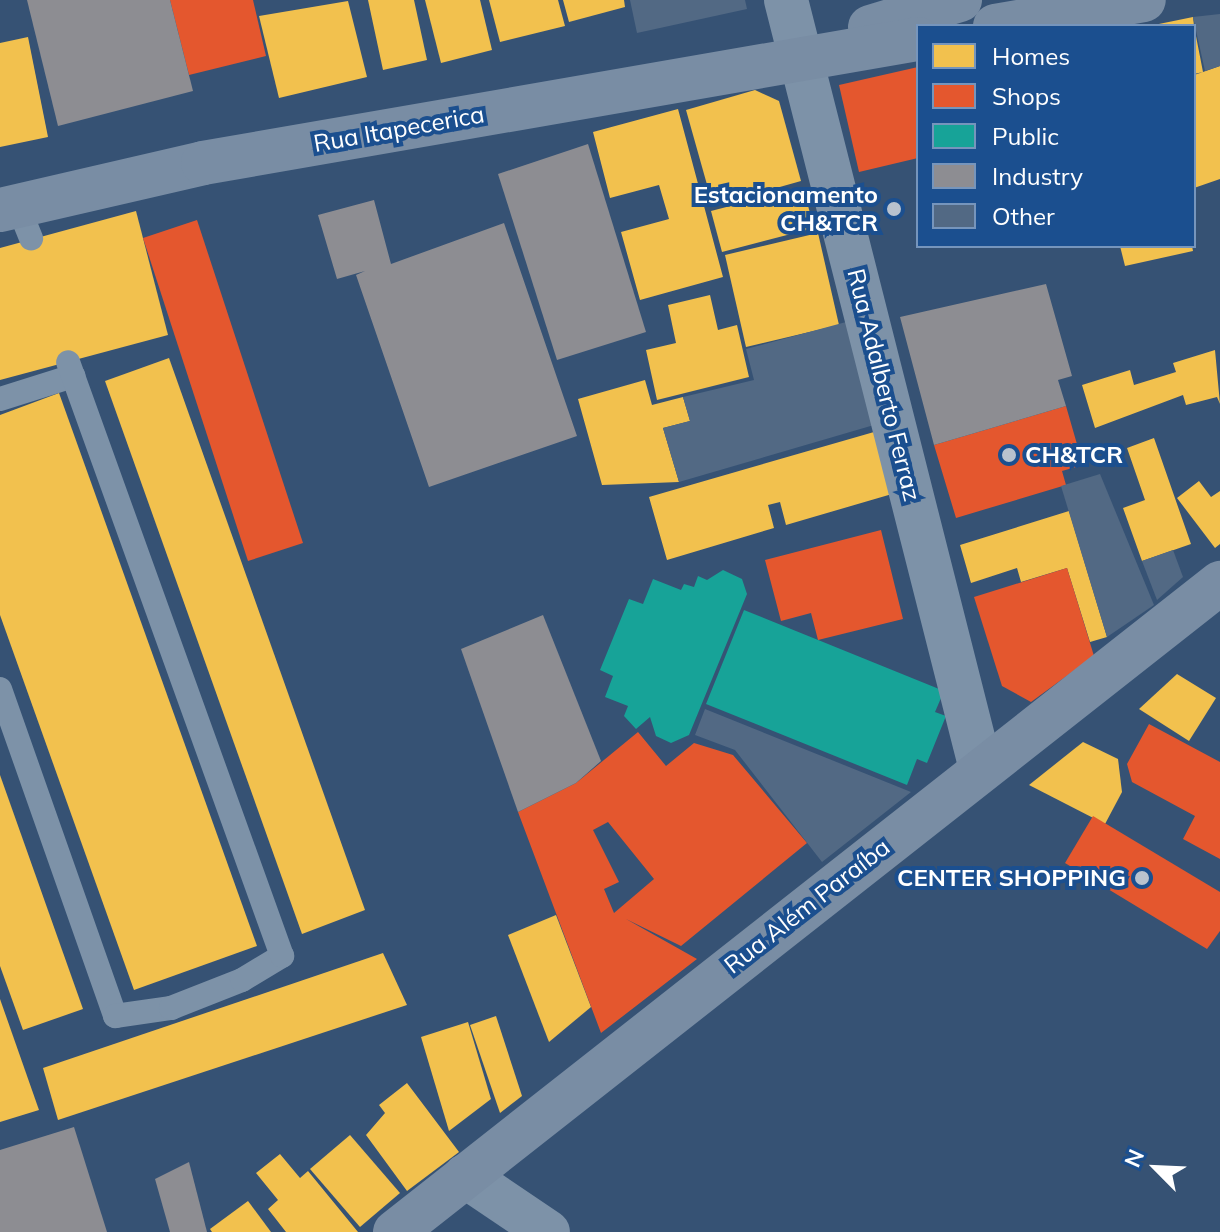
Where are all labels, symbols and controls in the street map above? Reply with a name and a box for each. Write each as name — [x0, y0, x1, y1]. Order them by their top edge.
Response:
legend — [916, 24, 1196, 248]
text: Homes — [992, 41, 1070, 71]
text: Shops — [992, 81, 1061, 111]
street label: Rua Itapecerica — [311, 100, 487, 158]
text: Public — [992, 121, 1059, 151]
text: Industry — [992, 161, 1083, 191]
place label: Estacionamento CH&TCR — [694, 181, 878, 237]
marker: Estacionamento CH&TCR — [885, 200, 903, 218]
text: Other — [992, 201, 1055, 231]
street label: Rua Adalberto Ferraz — [841, 266, 927, 504]
place label: CH&TCR — [1025, 441, 1123, 469]
marker: CH&TCR — [1000, 446, 1018, 464]
street label: Rua Além Paraíba — [719, 832, 895, 980]
place label: CENTER SHOPPING — [897, 864, 1126, 892]
marker: CENTER SHOPPING — [1133, 869, 1151, 887]
north arrow — [1116, 1128, 1196, 1208]
text: N — [1118, 1145, 1150, 1172]

